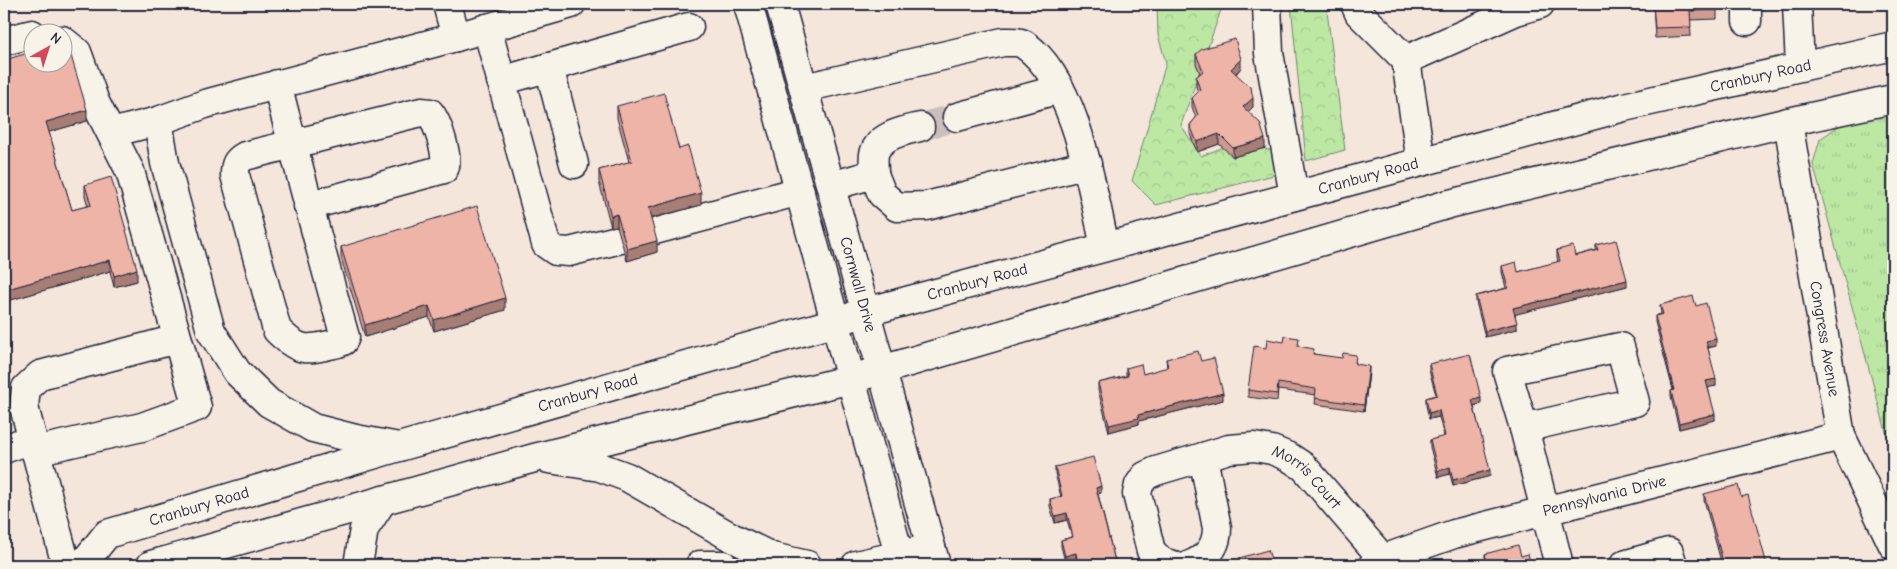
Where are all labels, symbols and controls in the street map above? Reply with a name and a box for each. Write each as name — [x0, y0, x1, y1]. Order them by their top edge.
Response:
north arrow — [22, 22, 72, 72]
text: N — [47, 29, 65, 48]
street label: Cranbury Road — [1708, 56, 1813, 96]
street label: Cranbury Road — [1316, 154, 1420, 198]
street label: Cornwall Drive — [836, 235, 880, 334]
street label: Cranbury Road — [925, 260, 1030, 304]
street label: Congress Avenue — [1806, 280, 1843, 398]
street label: Cranbury Road — [536, 370, 640, 416]
street label: Morris Court — [1269, 442, 1345, 513]
street label: Pennsylvania Drive — [1541, 472, 1668, 520]
street label: Cranbury Road — [147, 483, 251, 530]

